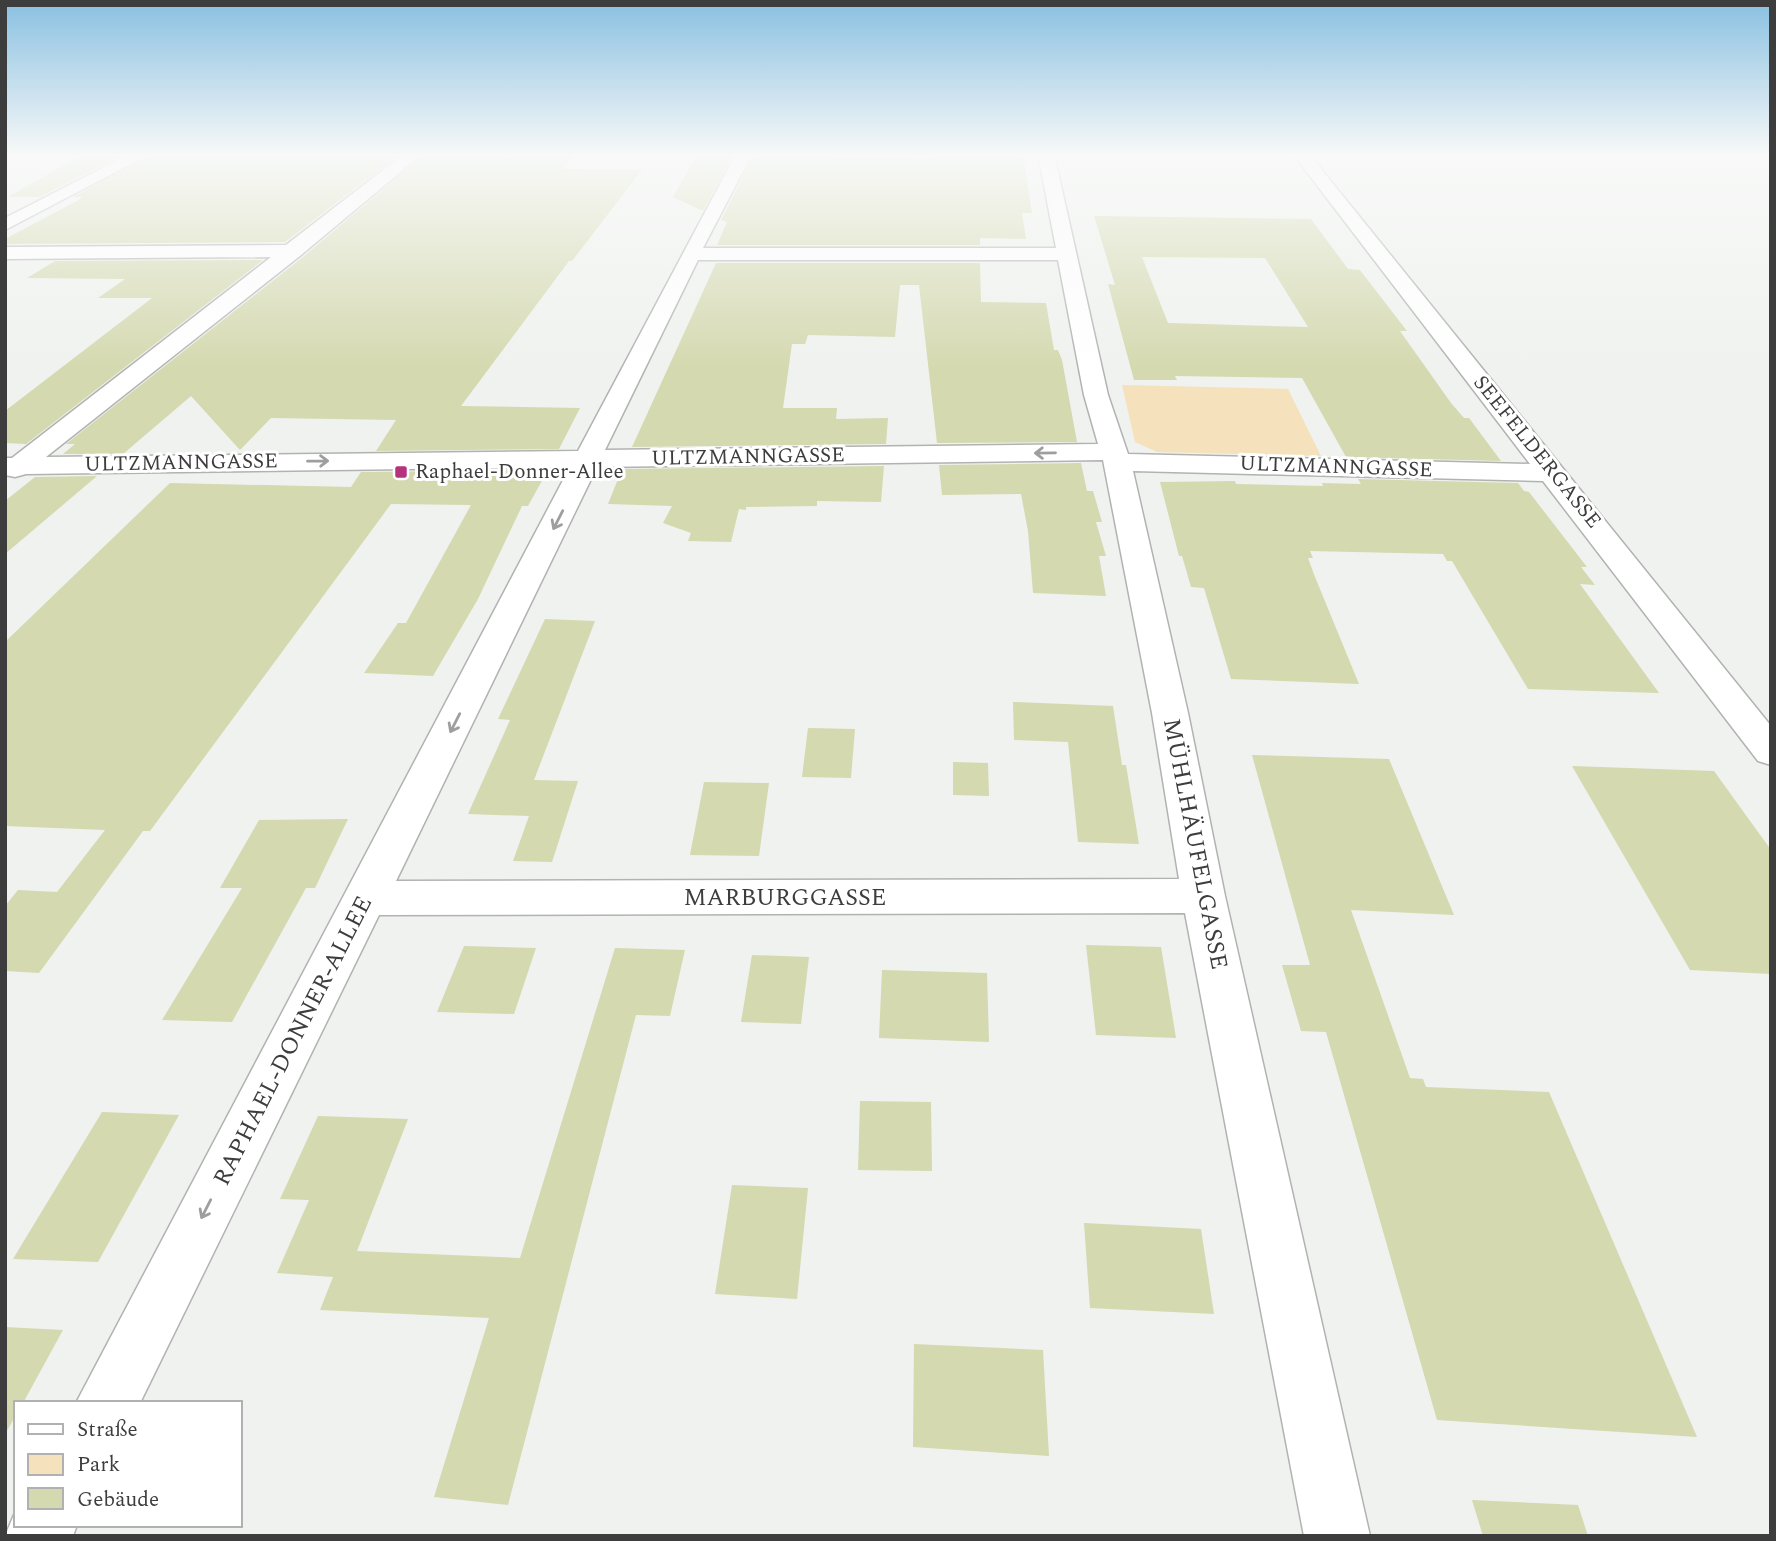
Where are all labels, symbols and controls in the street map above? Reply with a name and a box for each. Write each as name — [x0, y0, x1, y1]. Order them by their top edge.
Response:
street label: SEEFELDERGASSE — [1465, 368, 1609, 536]
street label: ULTZMANNGASSE — [651, 439, 845, 475]
street label: ULTZMANNGASSE — [84, 445, 278, 481]
one-way arrow — [1033, 446, 1056, 459]
street label: ULTZMANNGASSE — [1239, 448, 1433, 486]
one-way arrow — [307, 454, 330, 468]
place label: Raphael-Donner-Allee — [415, 456, 624, 488]
marker: Raphael-Donner-Allee — [393, 464, 409, 480]
one-way arrow — [550, 509, 564, 530]
one-way arrow — [447, 712, 461, 733]
street label: MÜHLHÄUFELGASSE — [1153, 715, 1237, 973]
street label: MARBURGGASSE — [684, 880, 887, 916]
street label: RAPHAEL-DONNER-ALLEE — [204, 890, 382, 1192]
one-way arrow — [199, 1198, 212, 1219]
legend — [14, 1401, 242, 1527]
text: Straße — [77, 1414, 138, 1446]
text: Park — [77, 1449, 121, 1481]
text: Gebäude — [77, 1484, 159, 1516]

